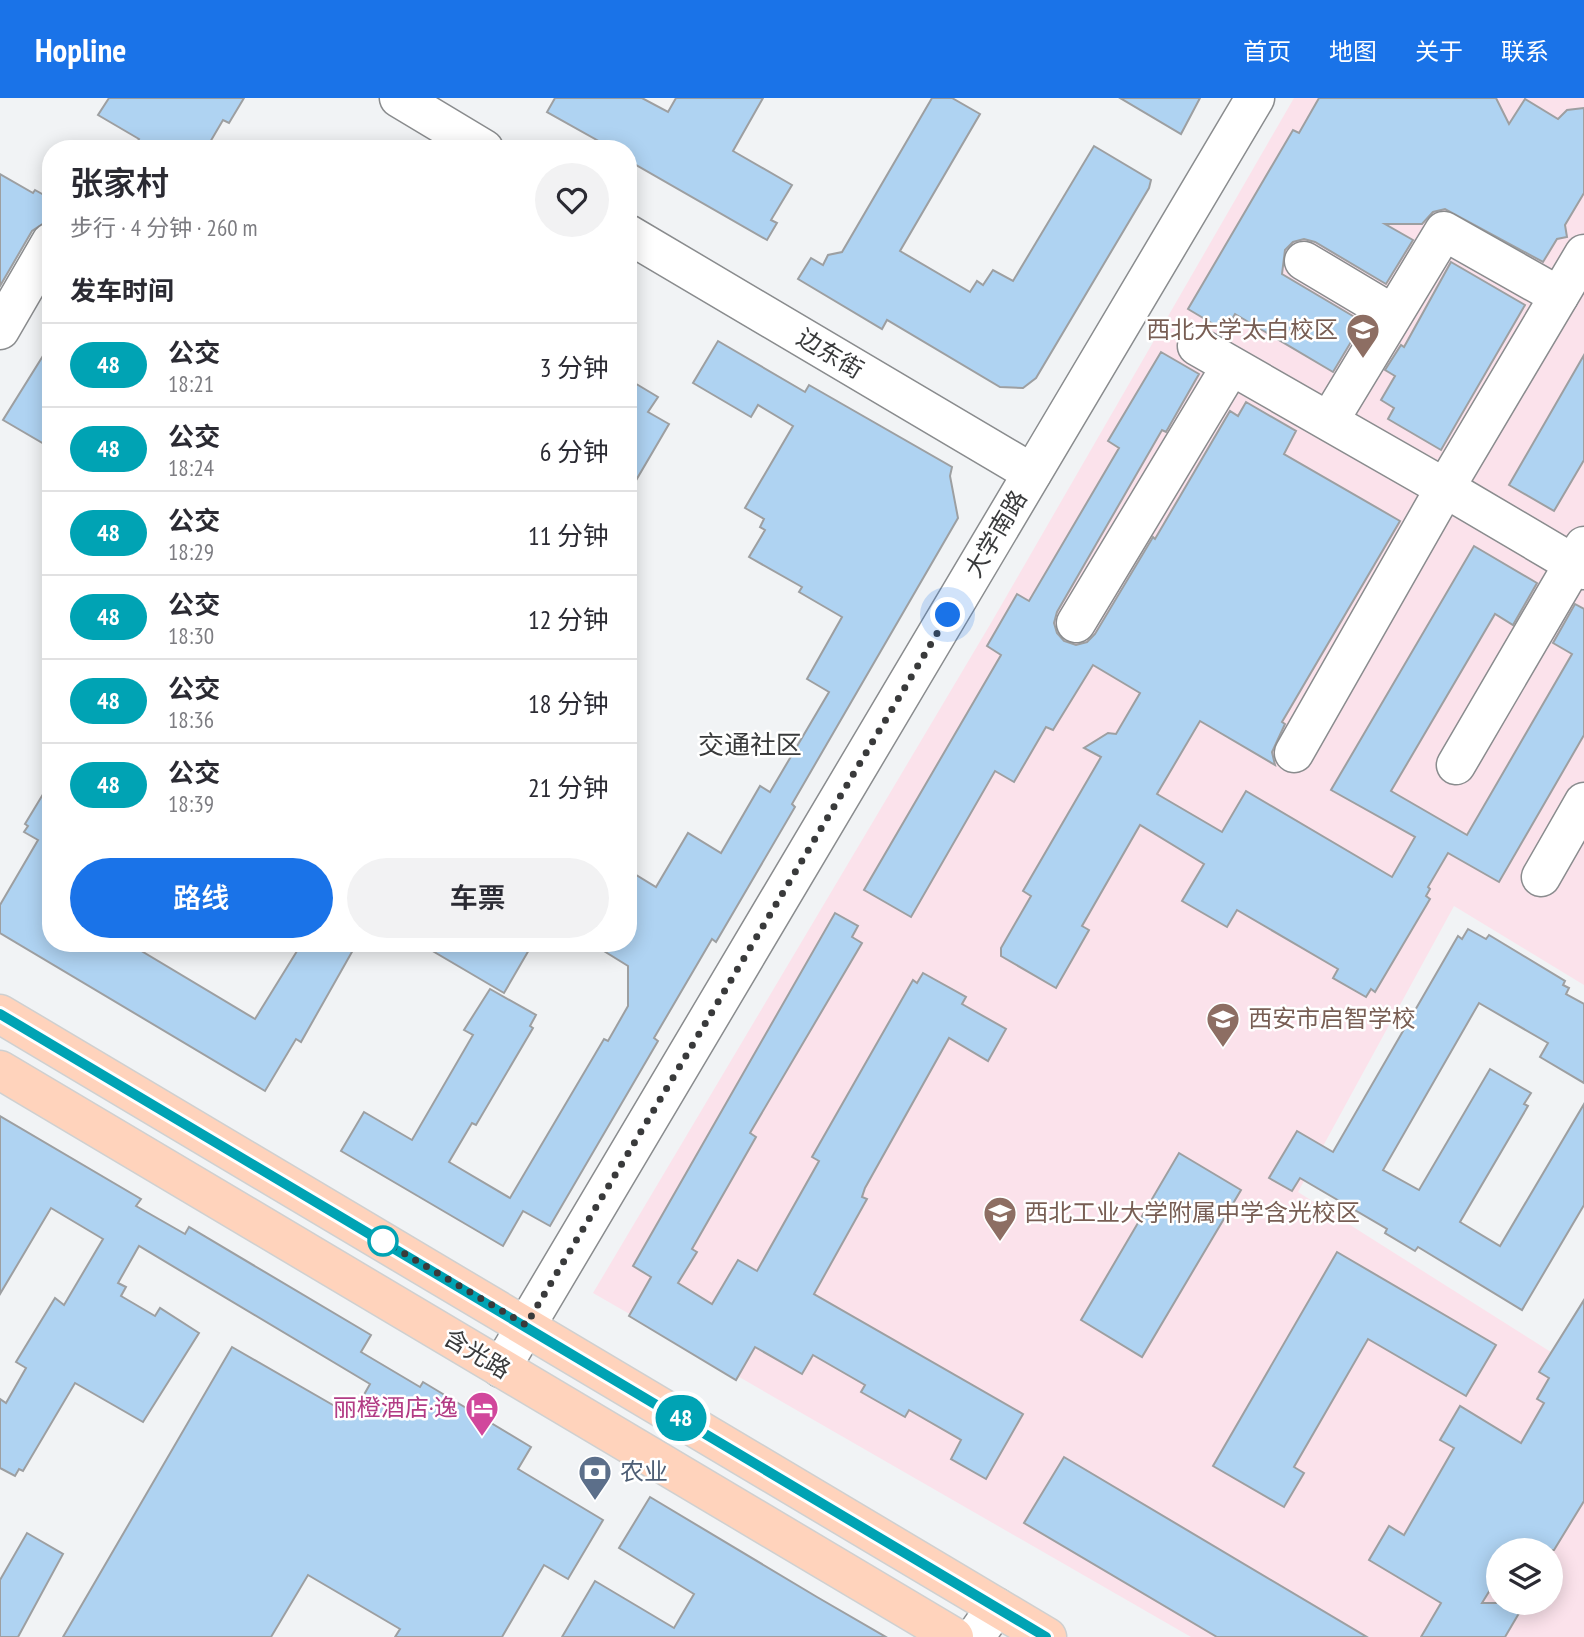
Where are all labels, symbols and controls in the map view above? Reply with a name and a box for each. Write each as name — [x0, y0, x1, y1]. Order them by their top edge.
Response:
text: Hopline — [35, 28, 126, 71]
text: 首页 — [1243, 36, 1291, 67]
text: 地图 — [1329, 36, 1377, 67]
text: 关于 — [1415, 36, 1463, 67]
text: 联系 — [1501, 36, 1549, 67]
text: 张家村 — [70, 161, 169, 204]
button: heart — [535, 163, 609, 237]
text: 步行 · 4 分钟 · 260 m — [70, 213, 257, 242]
text: 发车时间 — [70, 274, 174, 307]
school or university icon: 西北大学太白校区 — [1344, 311, 1382, 360]
place label: 西北大学太白校区 — [1146, 314, 1338, 345]
street label: 边东街 — [791, 322, 869, 385]
text: 公交 — [168, 336, 220, 369]
text: 48 — [97, 349, 120, 380]
text: 3 分钟 — [540, 351, 609, 384]
text: 18:21 — [168, 369, 214, 398]
text: 公交 — [168, 420, 220, 453]
text: 48 — [97, 433, 120, 464]
text: 6 分钟 — [540, 435, 609, 468]
text: 18:24 — [168, 453, 214, 482]
street label: 大学南路 — [958, 485, 1034, 583]
text: 公交 — [168, 504, 220, 537]
text: 48 — [97, 517, 120, 548]
text: 11 分钟 — [528, 519, 609, 552]
text: 18:29 — [168, 537, 214, 566]
text: 公交 — [168, 588, 220, 621]
your location — [930, 597, 965, 632]
text: 48 — [97, 601, 120, 632]
text: 12 分钟 — [528, 603, 609, 636]
text: 18:30 — [168, 621, 214, 650]
text: 公交 — [168, 672, 220, 705]
text: 48 — [97, 685, 120, 716]
text: 18 分钟 — [528, 687, 609, 720]
text: 18:36 — [168, 705, 214, 734]
district label: 交通社区 — [698, 728, 802, 761]
text: 公交 — [168, 756, 220, 789]
text: 48 — [97, 769, 120, 800]
text: 21 分钟 — [528, 771, 609, 804]
text: 18:39 — [168, 789, 214, 818]
button: 路线 — [70, 858, 333, 938]
button: 车票 — [347, 858, 609, 938]
school or university icon: 西安市启智学校 — [1204, 1000, 1242, 1049]
place label: 西安市启智学校 — [1248, 1003, 1416, 1034]
school or university icon: 西北工业大学附属中学含光校区 — [981, 1194, 1019, 1243]
place label: 西北工业大学附属中学含光校区 — [1024, 1197, 1360, 1228]
unlabelled marker — [368, 1226, 398, 1256]
street label: 含光路 — [438, 1322, 516, 1385]
hotel icon: 丽橙酒店·逸 — [463, 1389, 501, 1438]
place label: 丽橙酒店·逸 — [333, 1392, 458, 1423]
line badge: 48 — [650, 1395, 712, 1441]
text: 48 — [670, 1402, 692, 1433]
bank icon: 农业 — [576, 1453, 614, 1502]
place label: 农业 — [620, 1456, 668, 1487]
map controls — [1486, 1538, 1563, 1615]
button: layers — [1486, 1538, 1563, 1615]

